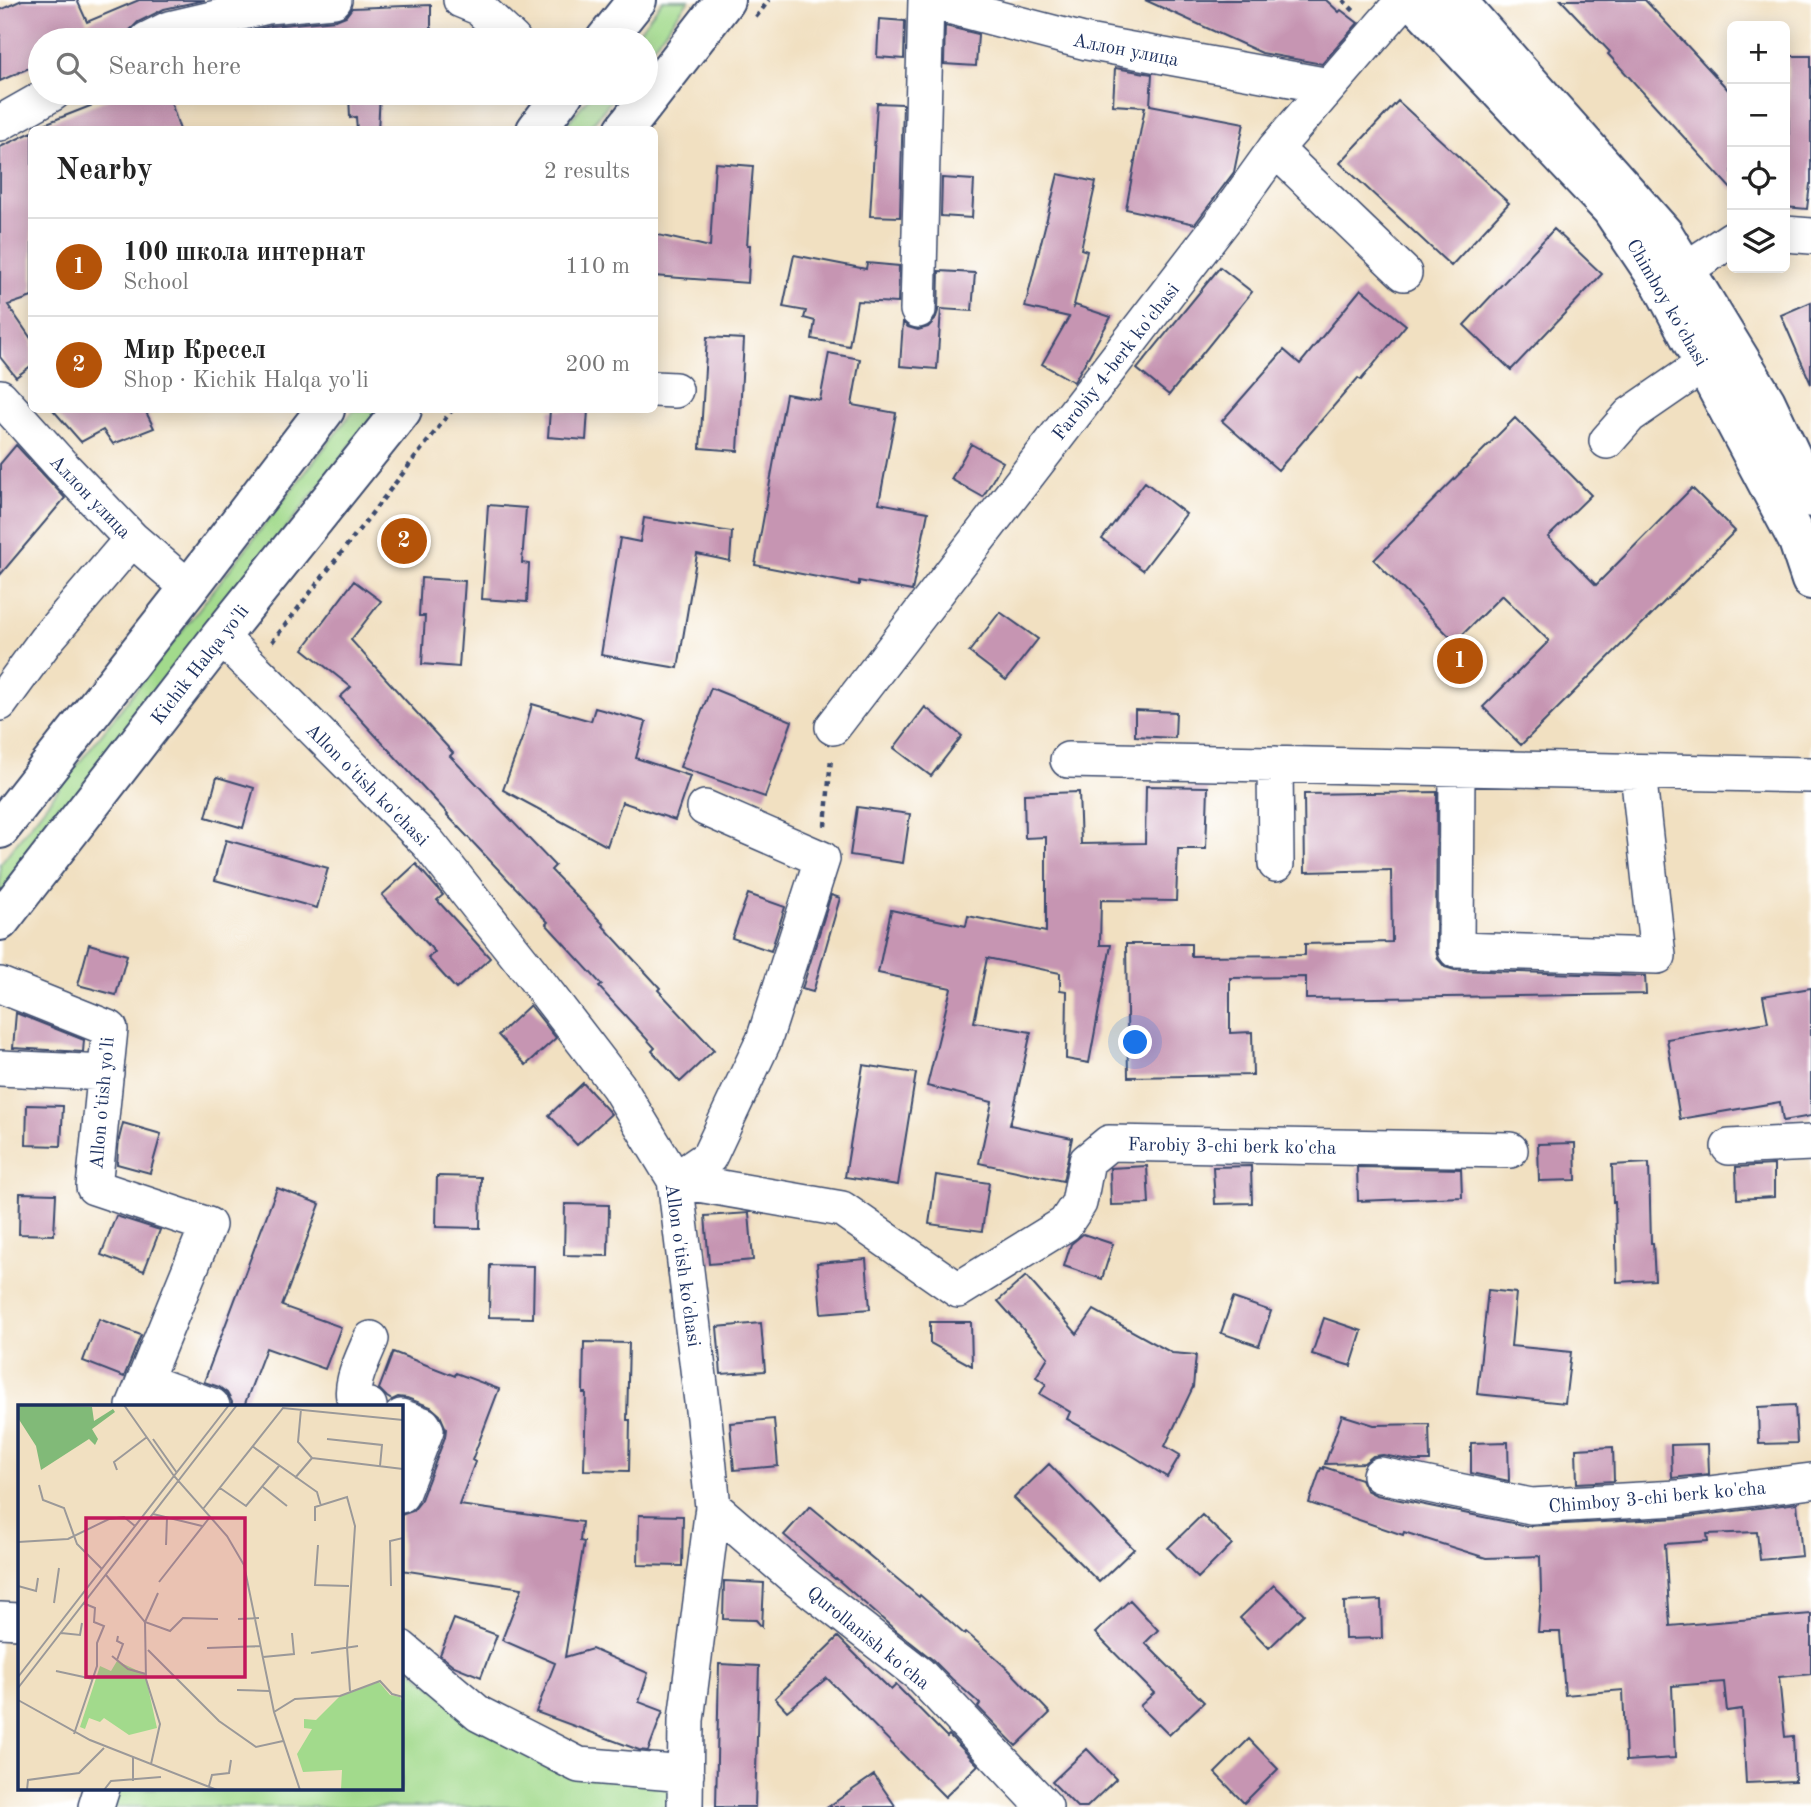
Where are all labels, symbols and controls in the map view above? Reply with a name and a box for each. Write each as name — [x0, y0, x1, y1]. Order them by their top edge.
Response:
map controls — [1727, 21, 1790, 273]
button: + — [1727, 21, 1790, 84]
search box — [28, 28, 658, 105]
street label: Аллон улица — [1071, 32, 1181, 71]
icon: search — [52, 48, 90, 86]
text: Search here — [108, 54, 241, 80]
button: − — [1727, 84, 1790, 147]
button: locate — [1727, 147, 1790, 210]
text: Nearby — [56, 156, 153, 186]
text: 2 results — [544, 160, 630, 183]
button: layers — [1727, 210, 1790, 273]
street label: Chimboy ko'chasi — [1622, 237, 1710, 370]
text: 100 школа интернат — [123, 240, 366, 266]
text: 1 — [72, 255, 86, 278]
text: 110 m — [565, 255, 630, 278]
text: School — [123, 271, 189, 294]
street label: Farobiy 4-berk ko'chasi — [1050, 281, 1184, 445]
text: Мир Кресел — [123, 338, 266, 364]
text: 2 — [72, 353, 86, 376]
text: 200 m — [565, 353, 630, 376]
text: Shop · Kichik Halqa yo'li — [123, 369, 369, 392]
street label: Аллон улица — [45, 452, 134, 543]
pin: 2 — [381, 515, 427, 567]
street label: Kichik Halqa yo'li — [149, 602, 253, 729]
pin: 1 — [1437, 635, 1483, 687]
street label: Allon o'tish ko'chasi — [301, 721, 431, 851]
your location — [1118, 1025, 1152, 1059]
street label: Allon o'tish yo'li — [88, 1036, 119, 1170]
street label: Farobiy 3-chi berk ko'cha — [1127, 1136, 1337, 1159]
street label: Allon o'tish ko'chasi — [661, 1182, 702, 1348]
inset map — [18, 1405, 402, 1790]
street label: Chimboy 3-chi berk ko'cha — [1548, 1479, 1767, 1517]
street label: Qurollanish ko'cha — [803, 1584, 933, 1694]

